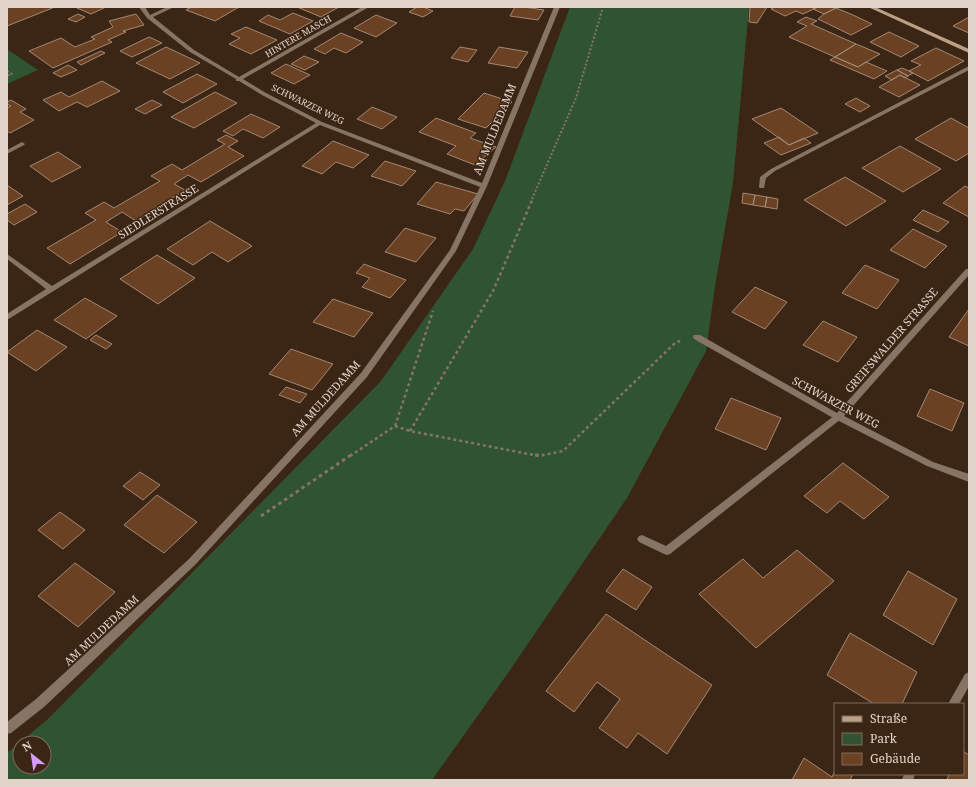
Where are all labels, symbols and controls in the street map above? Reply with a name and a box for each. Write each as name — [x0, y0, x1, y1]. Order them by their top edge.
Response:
street label: HINTERE MASCH — [262, 12, 334, 60]
street label: SCHWARZER WEG — [270, 81, 347, 127]
street label: AM MULDEDAMM — [469, 81, 519, 177]
street label: SIEDLERSTRASSE — [115, 180, 201, 242]
street label: GREIFSWALDER STRASSE — [841, 284, 941, 396]
street label: AM MULDEDAMM — [287, 357, 363, 439]
street label: SCHWARZER WEG — [790, 373, 882, 431]
street label: AM MULDEDAMM — [60, 591, 142, 669]
legend — [834, 703, 964, 775]
text: Straße — [870, 710, 907, 727]
text: Park — [870, 730, 898, 747]
north arrow — [12, 735, 52, 775]
text: N — [19, 737, 35, 755]
text: Gebäude — [870, 750, 921, 767]

